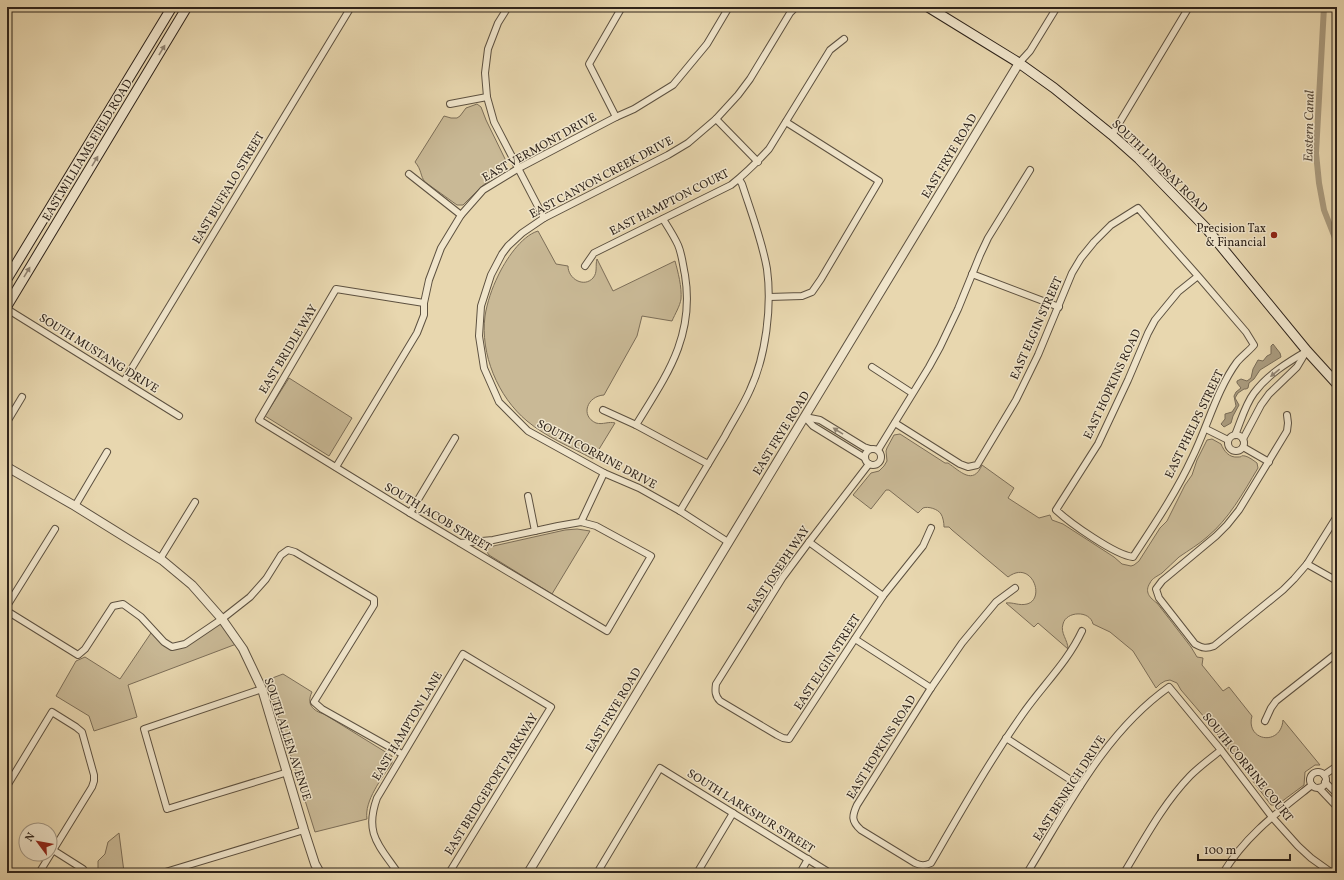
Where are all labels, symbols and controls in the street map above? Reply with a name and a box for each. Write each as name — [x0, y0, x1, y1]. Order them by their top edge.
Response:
one-way arrow — [158, 44, 165, 56]
street label: EAST WILLIAMS FIELD ROAD — [39, 76, 137, 225]
water label: Eastern Canal — [1300, 89, 1320, 162]
street label: EAST VERMONT DRIVE — [479, 110, 600, 186]
street label: EAST FRYE ROAD — [918, 111, 982, 202]
street label: SOUTH LINDSAY ROAD — [1108, 117, 1211, 217]
street label: EAST BUFFALO STREET — [189, 130, 269, 247]
street label: EAST CANYON CREEK DRIVE — [527, 133, 676, 223]
one-way arrow — [91, 155, 98, 167]
street label: EAST HAMPTON COURT — [607, 166, 732, 240]
place label: Precision Tax & Financial — [1197, 221, 1266, 251]
marker: Precision Tax & Financial — [1269, 230, 1279, 240]
one-way arrow — [24, 266, 31, 278]
street label: EAST ELGIN STREET — [1007, 274, 1067, 382]
street label: EAST BRIDLE WAY — [256, 302, 322, 397]
street label: SOUTH MUSTANG DRIVE — [36, 310, 161, 397]
street label: EAST HOPKINS ROAD — [1080, 327, 1146, 442]
street label: EAST PHELPS STREET — [1162, 367, 1228, 481]
one-way arrow — [1269, 368, 1280, 377]
street label: EAST FRYE ROAD — [750, 388, 814, 479]
street label: SOUTH CORRINE DRIVE — [534, 416, 659, 493]
one-way arrow — [833, 427, 843, 435]
street label: SOUTH JACOB STREET — [381, 480, 494, 556]
street label: EAST JOSEPH WAY — [744, 523, 814, 616]
street label: EAST ELGIN STREET — [791, 612, 865, 714]
street label: EAST FRYE ROAD — [582, 665, 646, 756]
street label: EAST HAMPTON LANE — [369, 669, 447, 784]
street label: SOUTH ALLEN AVENUE — [260, 676, 314, 803]
street label: EAST HOPKINS ROAD — [843, 692, 920, 803]
street label: EAST BRIDGEPORT PARKWAY — [441, 710, 542, 859]
street label: SOUTH CORRINE COURT — [1198, 710, 1296, 826]
street label: EAST BENRICH DRIVE — [1030, 733, 1110, 844]
street label: SOUTH LARKSPUR STREET — [684, 766, 817, 858]
north arrow — [18, 822, 58, 862]
text: N — [22, 830, 39, 845]
scale bar — [1198, 836, 1290, 862]
text: 100 m — [1204, 843, 1237, 859]

